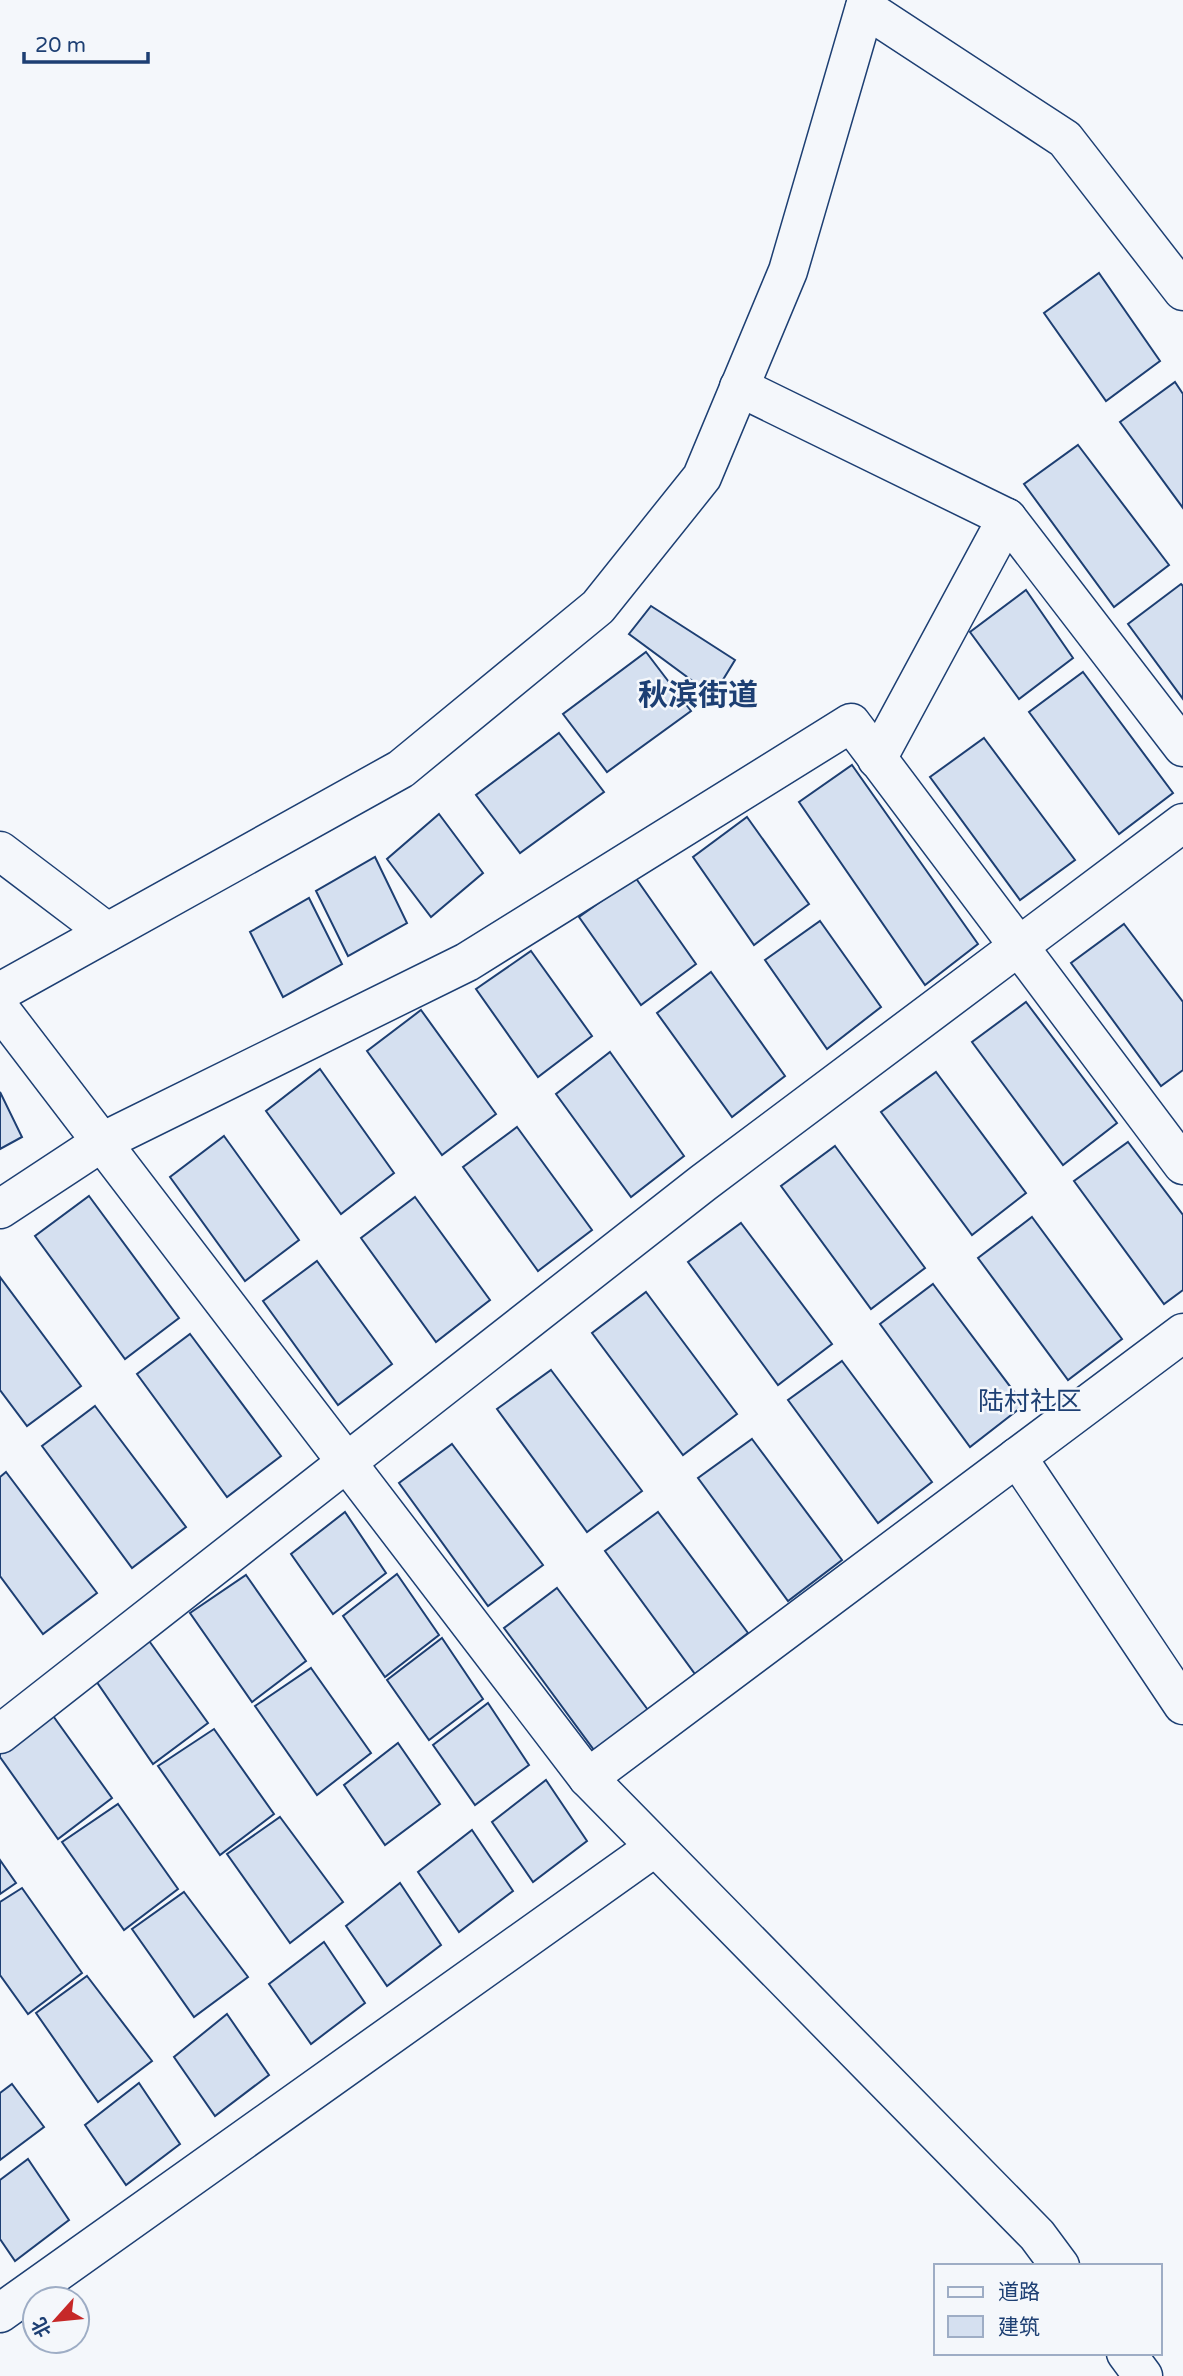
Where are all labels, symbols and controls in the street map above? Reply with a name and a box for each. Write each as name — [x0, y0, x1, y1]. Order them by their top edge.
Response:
scale bar — [24, 21, 149, 65]
text: 20 m — [35, 33, 86, 58]
district label: 秋滨街道 — [638, 677, 758, 714]
district label: 陆村社区 — [978, 1386, 1082, 1417]
legend — [934, 2264, 1162, 2355]
text: 道路 — [998, 2280, 1040, 2305]
north arrow — [21, 2285, 91, 2355]
text: 北 — [28, 2314, 56, 2341]
text: 建筑 — [998, 2315, 1040, 2340]

